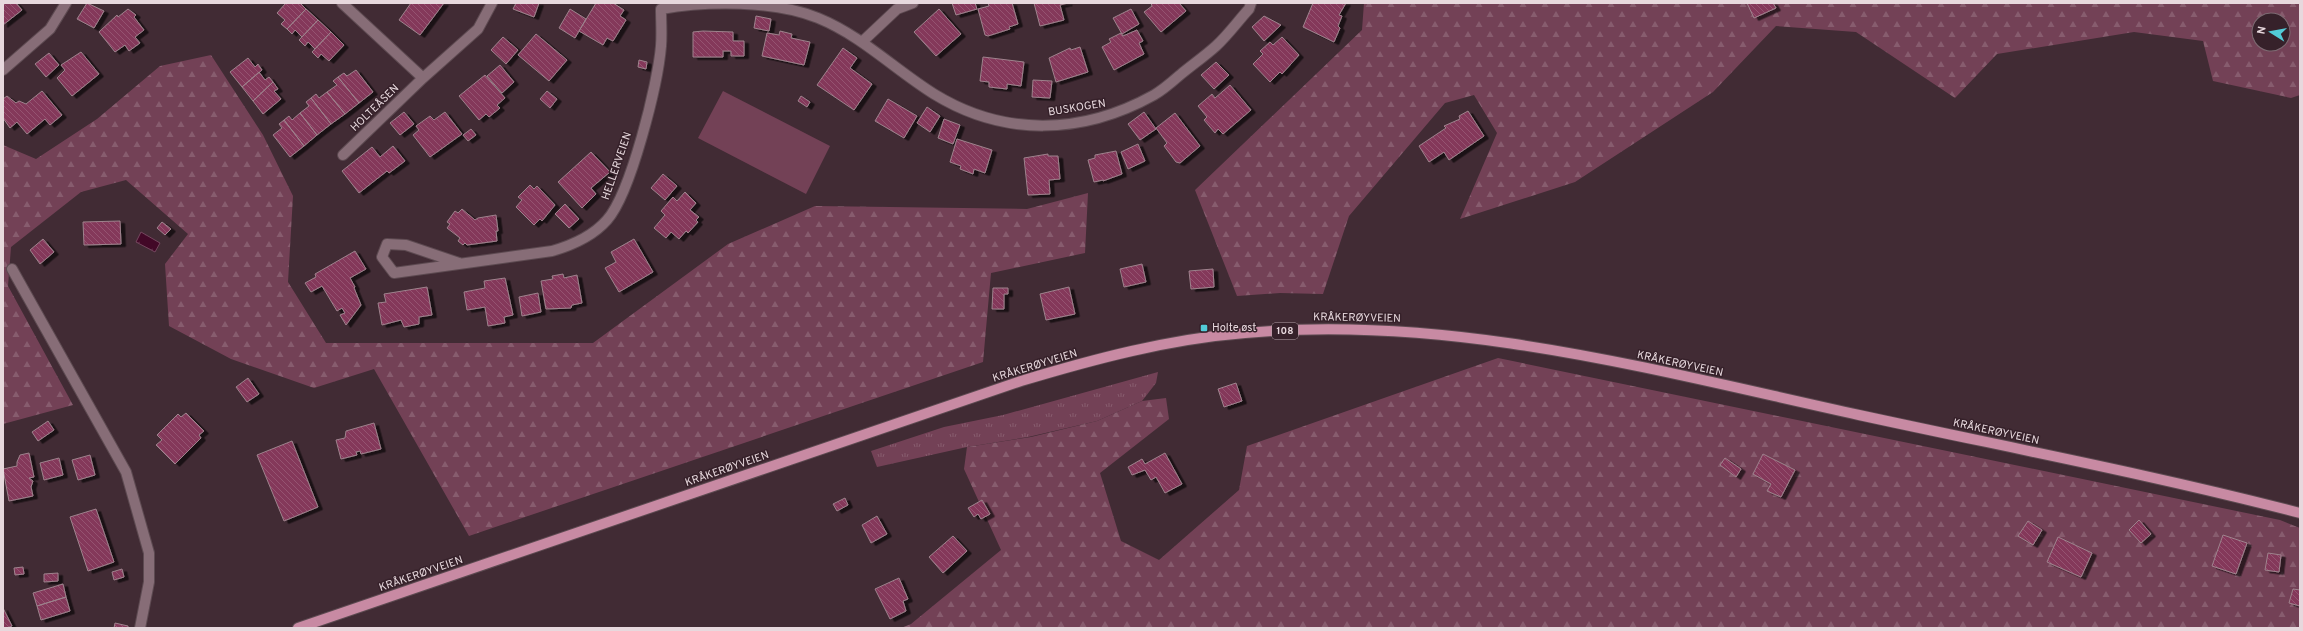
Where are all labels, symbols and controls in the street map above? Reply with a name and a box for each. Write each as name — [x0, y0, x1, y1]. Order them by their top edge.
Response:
north arrow — [2251, 12, 2291, 52]
text: N — [2255, 25, 2270, 35]
street label: HOLTEÅSEN — [348, 81, 402, 135]
street label: BUSKOGEN — [1047, 97, 1107, 119]
street label: HELLERVEIEN — [599, 130, 635, 202]
street label: KRÅKERØYVEIEN — [1313, 310, 1401, 326]
place label: Holte øst — [1212, 321, 1257, 335]
marker: Holte øst — [1199, 323, 1209, 333]
road number: 108 — [1272, 323, 1298, 339]
street label: KRÅKERØYVEIEN — [991, 346, 1079, 386]
street label: KRÅKERØYVEIEN — [1636, 348, 1724, 380]
street label: KRÅKERØYVEIEN — [1952, 416, 2040, 448]
street label: KRÅKERØYVEIEN — [683, 448, 771, 490]
street label: KRÅKERØYVEIEN — [377, 553, 465, 595]

